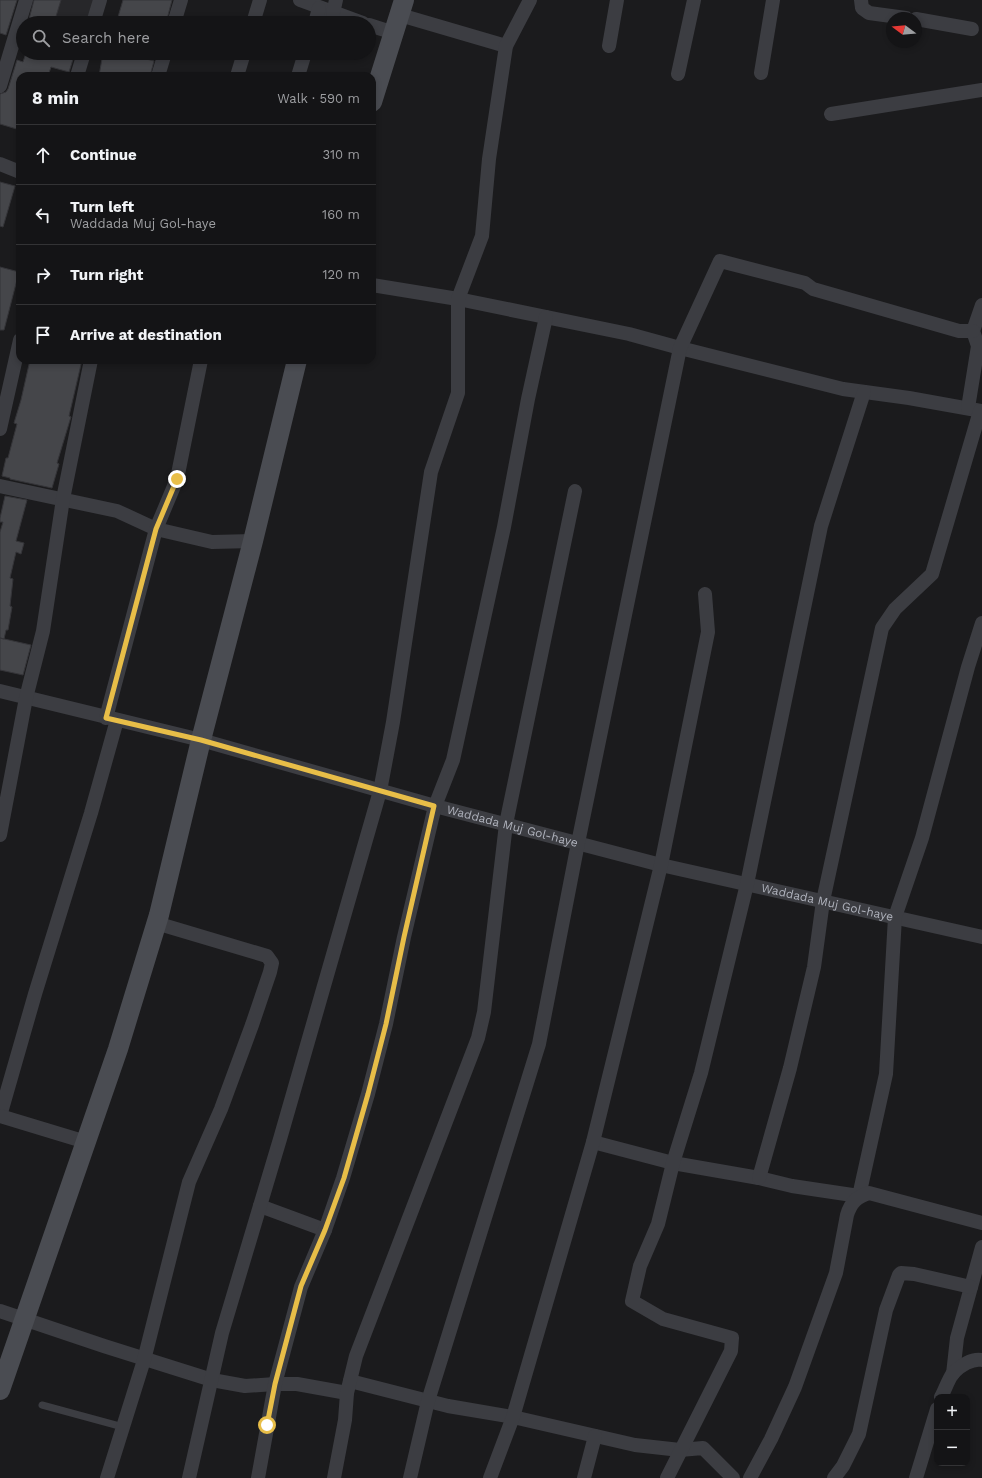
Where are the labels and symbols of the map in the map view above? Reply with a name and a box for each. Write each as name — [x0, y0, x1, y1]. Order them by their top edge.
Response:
north arrow — [886, 12, 922, 48]
route end — [168, 470, 186, 488]
street label: Waddada Muj Gol-haye — [445, 802, 580, 850]
street label: Waddada Muj Gol-haye — [760, 881, 895, 924]
route start — [258, 1416, 276, 1434]

